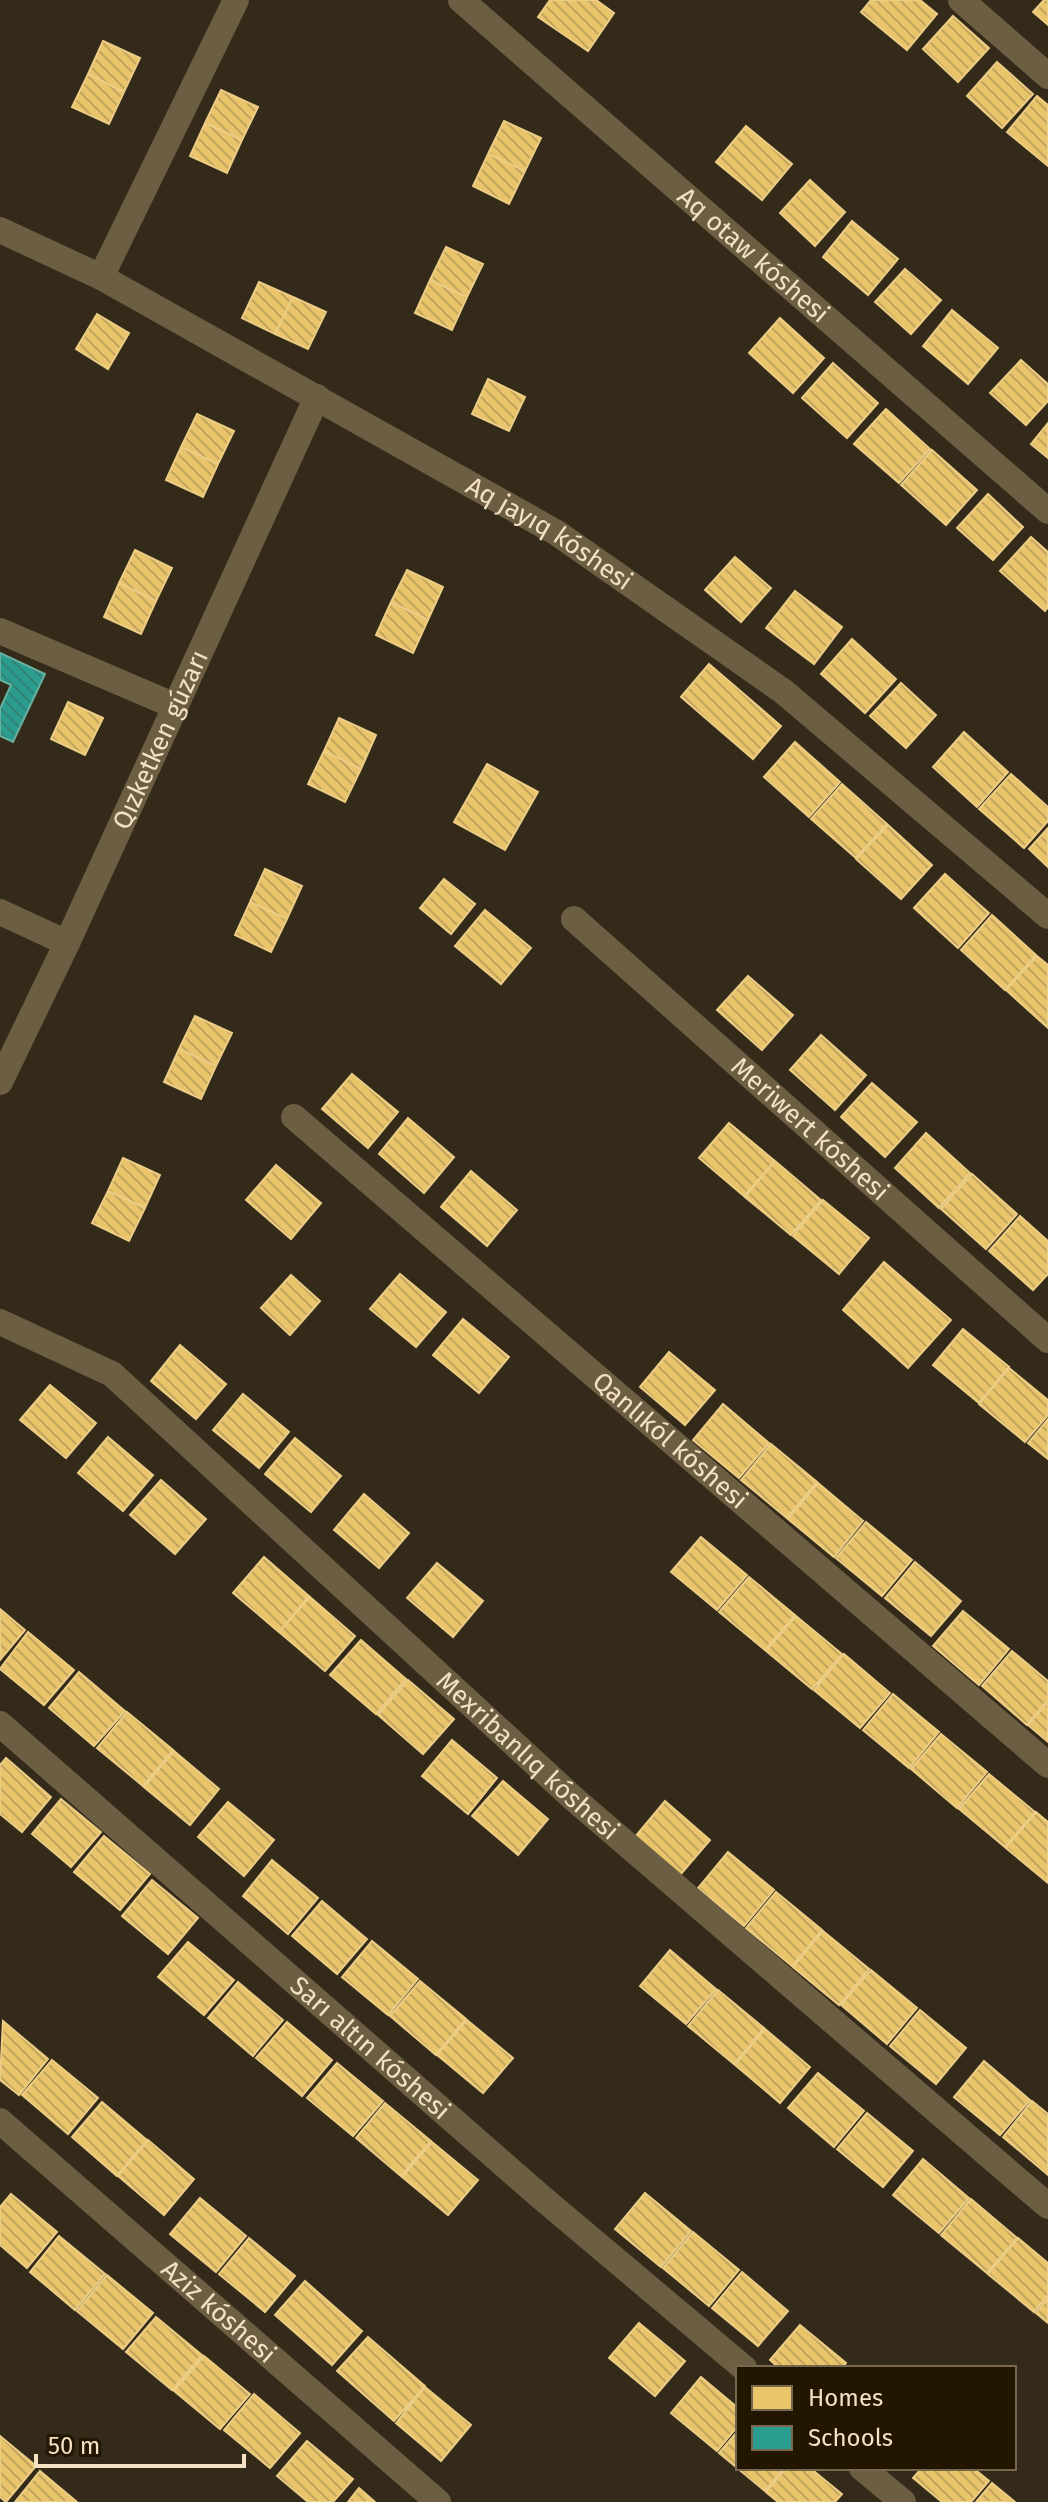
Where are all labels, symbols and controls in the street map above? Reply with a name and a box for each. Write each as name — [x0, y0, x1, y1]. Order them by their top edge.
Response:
street label: Aq otaw kóshesi — [671, 181, 835, 329]
street label: Aq jayıq kóshesi — [461, 470, 638, 597]
street label: Qızketken gúzarı — [106, 645, 215, 834]
street label: Meriwert kóshesi — [725, 1051, 895, 1207]
street label: Qanlıkól kóshesi — [586, 1366, 754, 1516]
street label: Mexribanlıq kóshesi — [430, 1665, 625, 1847]
street label: Sarı altın kóshesi — [284, 1970, 456, 2126]
street label: Aziz kóshesi — [155, 2254, 282, 2370]
legend — [736, 2366, 1016, 2470]
text: Homes — [808, 2384, 883, 2412]
scale bar — [36, 2418, 244, 2468]
text: Schools — [808, 2424, 893, 2452]
text: 50 m — [48, 2432, 100, 2460]

